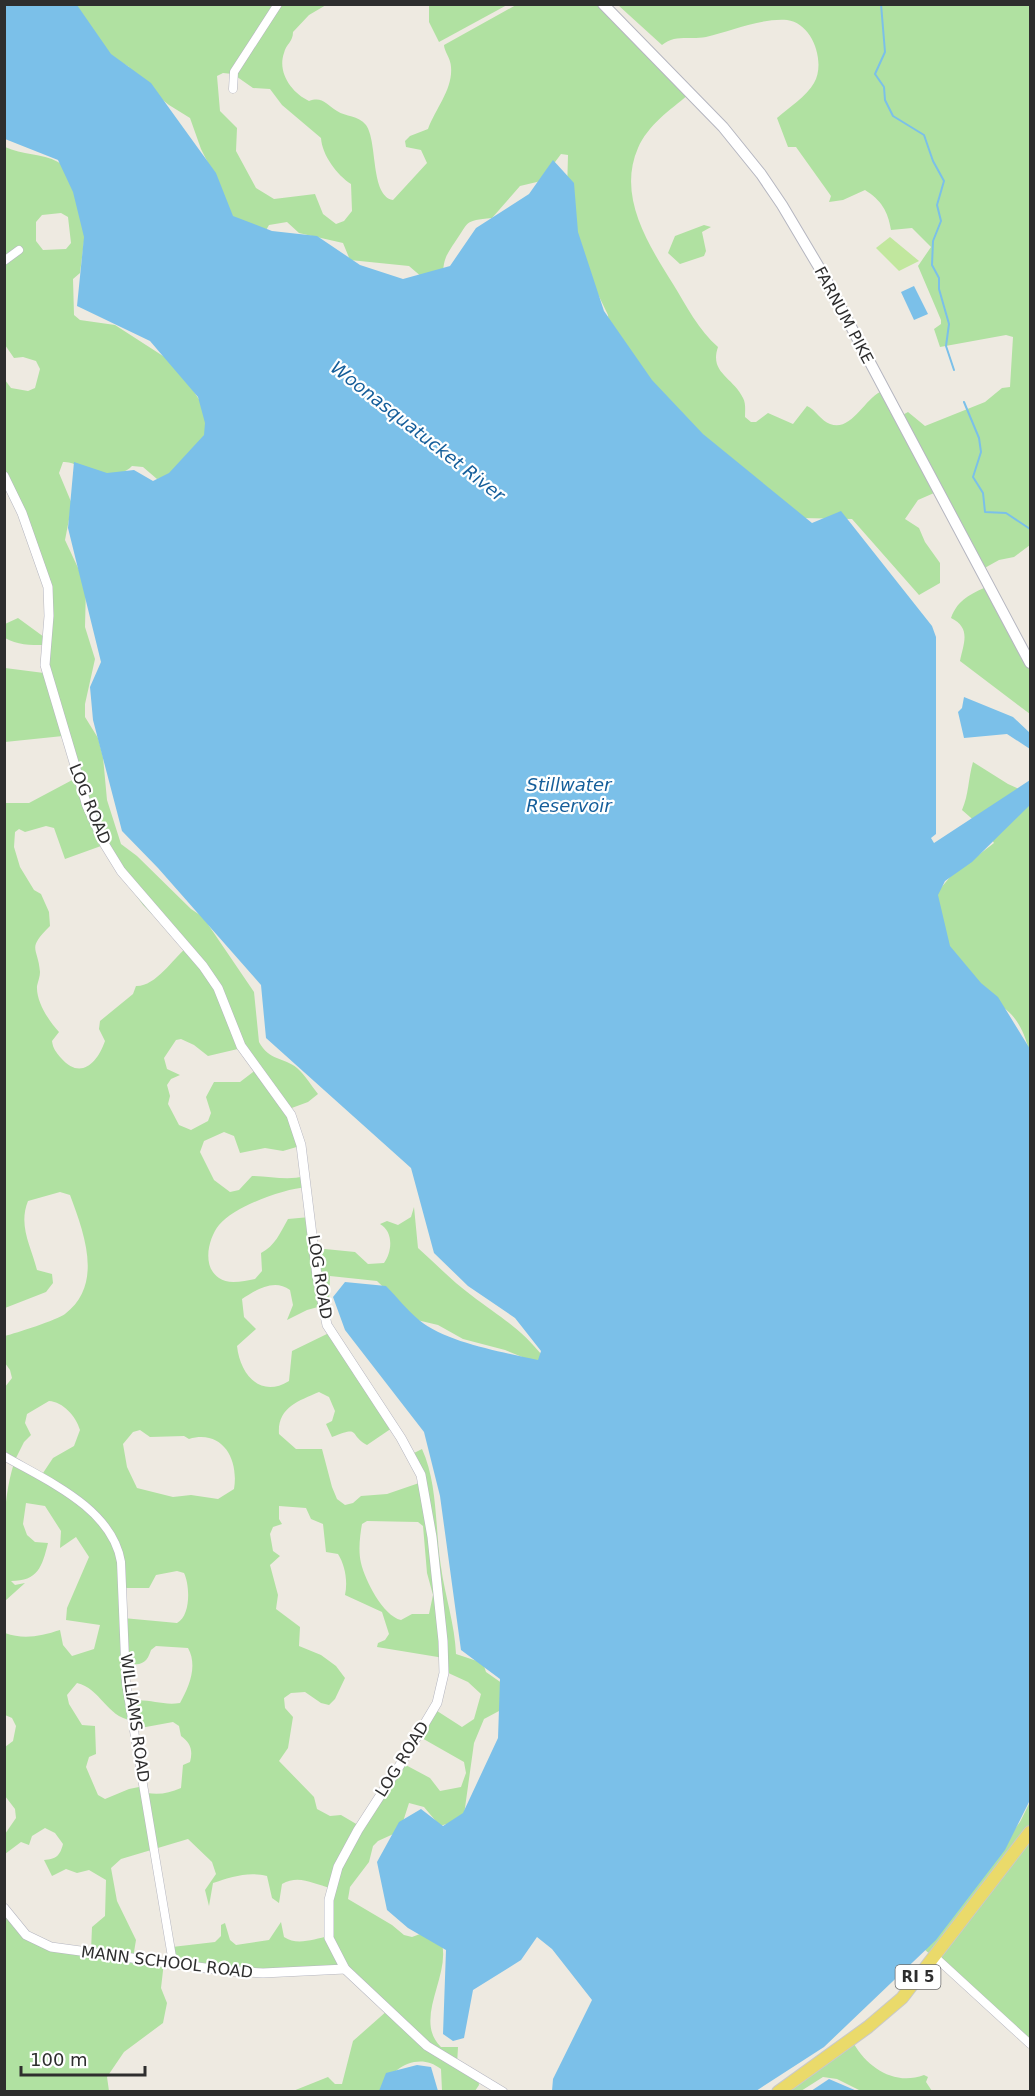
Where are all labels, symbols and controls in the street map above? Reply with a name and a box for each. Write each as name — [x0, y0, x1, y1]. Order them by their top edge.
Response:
street label: FARNUM PIKE — [810, 263, 878, 367]
water label: Woonasquatucket River — [327, 357, 510, 506]
street label: LOG ROAD — [65, 761, 115, 847]
water label: Stillwater Reservoir — [526, 774, 613, 816]
street label: LOG ROAD — [304, 1233, 336, 1321]
street label: WILLIAMS ROAD — [117, 1652, 153, 1784]
street label: LOG ROAD — [371, 1718, 433, 1800]
street label: MANN SCHOOL ROAD — [80, 1942, 254, 1982]
road number: RI 5 — [896, 1965, 940, 1989]
scale bar — [21, 2039, 146, 2077]
text: 100 m — [30, 2049, 88, 2070]

